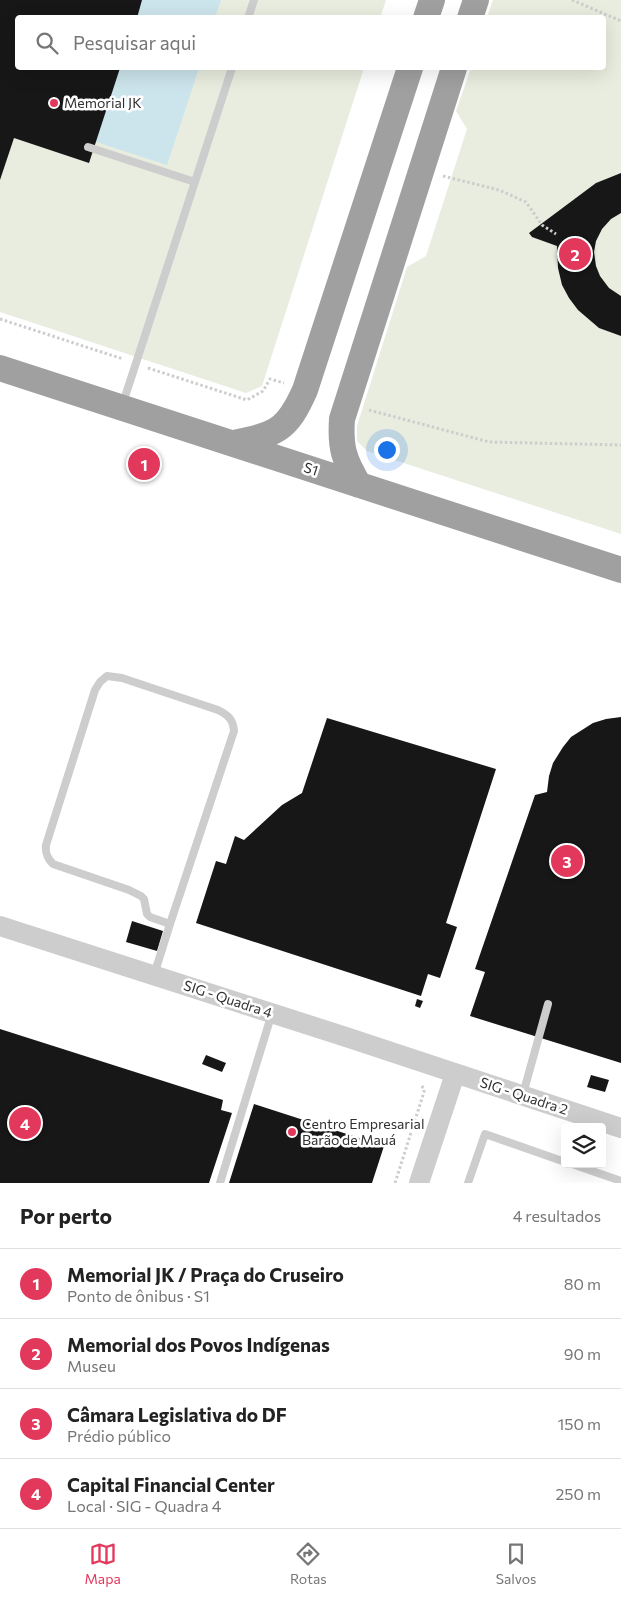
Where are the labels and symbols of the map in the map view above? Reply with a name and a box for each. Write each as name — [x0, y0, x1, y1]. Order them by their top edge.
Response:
place label: Memorial JK — [64, 94, 142, 111]
marker: Memorial JK — [48, 97, 60, 109]
pin: 2 — [559, 235, 591, 273]
your location — [374, 437, 400, 463]
pin: 1 — [128, 445, 160, 483]
street label: S1 — [302, 458, 321, 479]
pin: 3 — [551, 842, 583, 880]
street label: SIG - Quadra 4 — [182, 976, 275, 1021]
street label: SIG - Quadra 2 — [478, 1073, 571, 1118]
pin: 4 — [9, 1104, 41, 1142]
place label: Centro Empresarial Barão de Mauá — [302, 1115, 424, 1148]
marker: Centro Empresarial Barão de Mauá — [286, 1126, 298, 1138]

